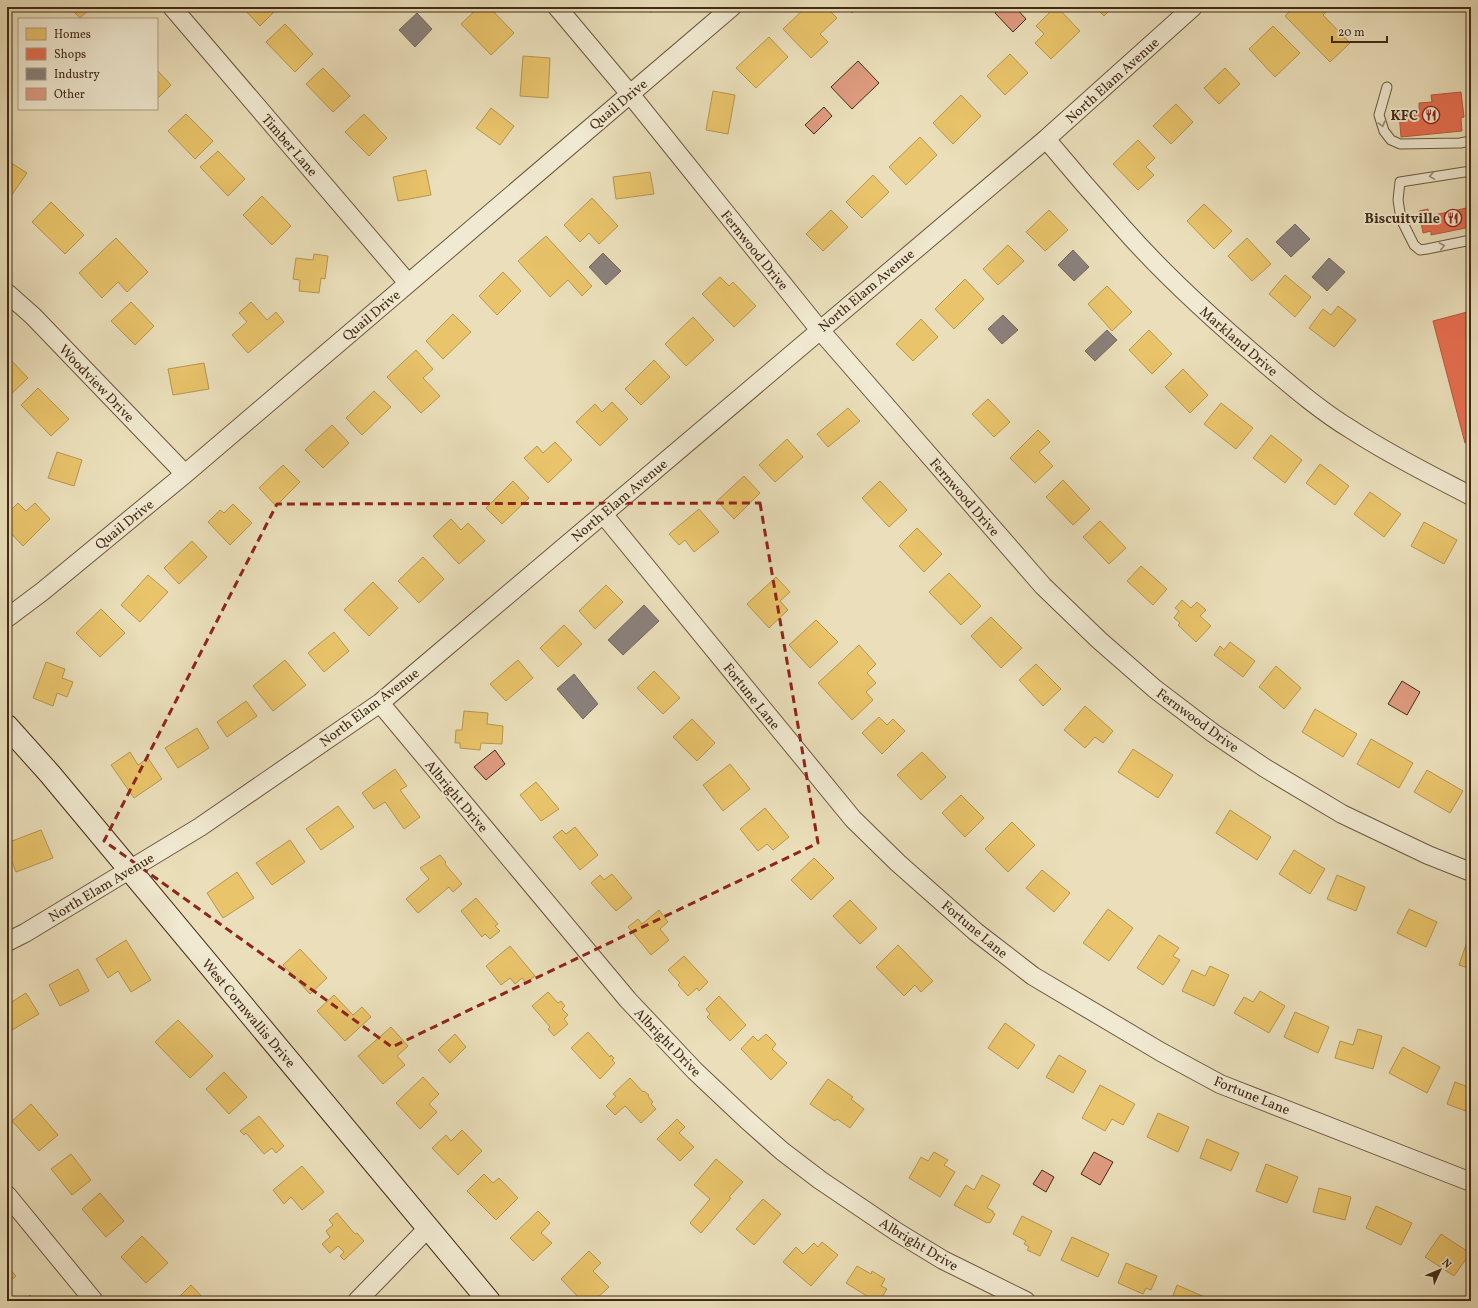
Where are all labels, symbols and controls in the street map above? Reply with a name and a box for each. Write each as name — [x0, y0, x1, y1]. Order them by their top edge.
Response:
legend — [18, 18, 158, 110]
scale bar — [1332, 18, 1387, 44]
text: 20 m — [1338, 25, 1365, 41]
text: Homes — [54, 27, 91, 43]
street label: North Elam Avenue — [1062, 34, 1164, 128]
text: Shops — [54, 47, 86, 63]
text: Industry — [54, 67, 100, 83]
street label: Quail Drive — [586, 75, 652, 135]
text: Other — [54, 87, 85, 103]
restaurant icon: KFC — [1421, 105, 1441, 125]
place label: KFC — [1391, 107, 1418, 126]
street label: Timber Lane — [256, 111, 321, 181]
one-way arrow — [1377, 120, 1386, 127]
one-way arrow — [1429, 172, 1436, 180]
street label: Fernwood Drive — [716, 207, 792, 295]
restaurant icon: Biscuitville — [1443, 208, 1463, 228]
place label: Biscuitville — [1365, 210, 1440, 229]
one-way arrow — [1439, 242, 1445, 250]
street label: North Elam Avenue — [815, 245, 919, 337]
street label: Quail Drive — [339, 286, 405, 346]
street label: Markland Drive — [1195, 303, 1281, 382]
street label: Woodview Drive — [54, 341, 138, 427]
street label: North Elam Avenue — [568, 455, 672, 547]
street label: Fernwood Drive — [925, 455, 1003, 541]
street label: Quail Drive — [92, 495, 159, 555]
street label: Fortune Lane — [718, 660, 784, 735]
street label: North Elam Avenue — [316, 664, 424, 752]
street label: Fernwood Drive — [1152, 685, 1243, 758]
street label: Albright Drive — [420, 757, 492, 838]
street label: North Elam Avenue — [45, 849, 159, 927]
street label: Fortune Lane — [937, 897, 1011, 964]
street label: West Cornwallis Drive — [197, 955, 299, 1073]
street label: Albright Drive — [629, 1004, 705, 1082]
street label: Fortune Lane — [1210, 1072, 1293, 1120]
street label: Albright Drive — [875, 1214, 962, 1277]
north arrow — [1420, 1250, 1460, 1290]
text: N — [1438, 1256, 1454, 1272]

